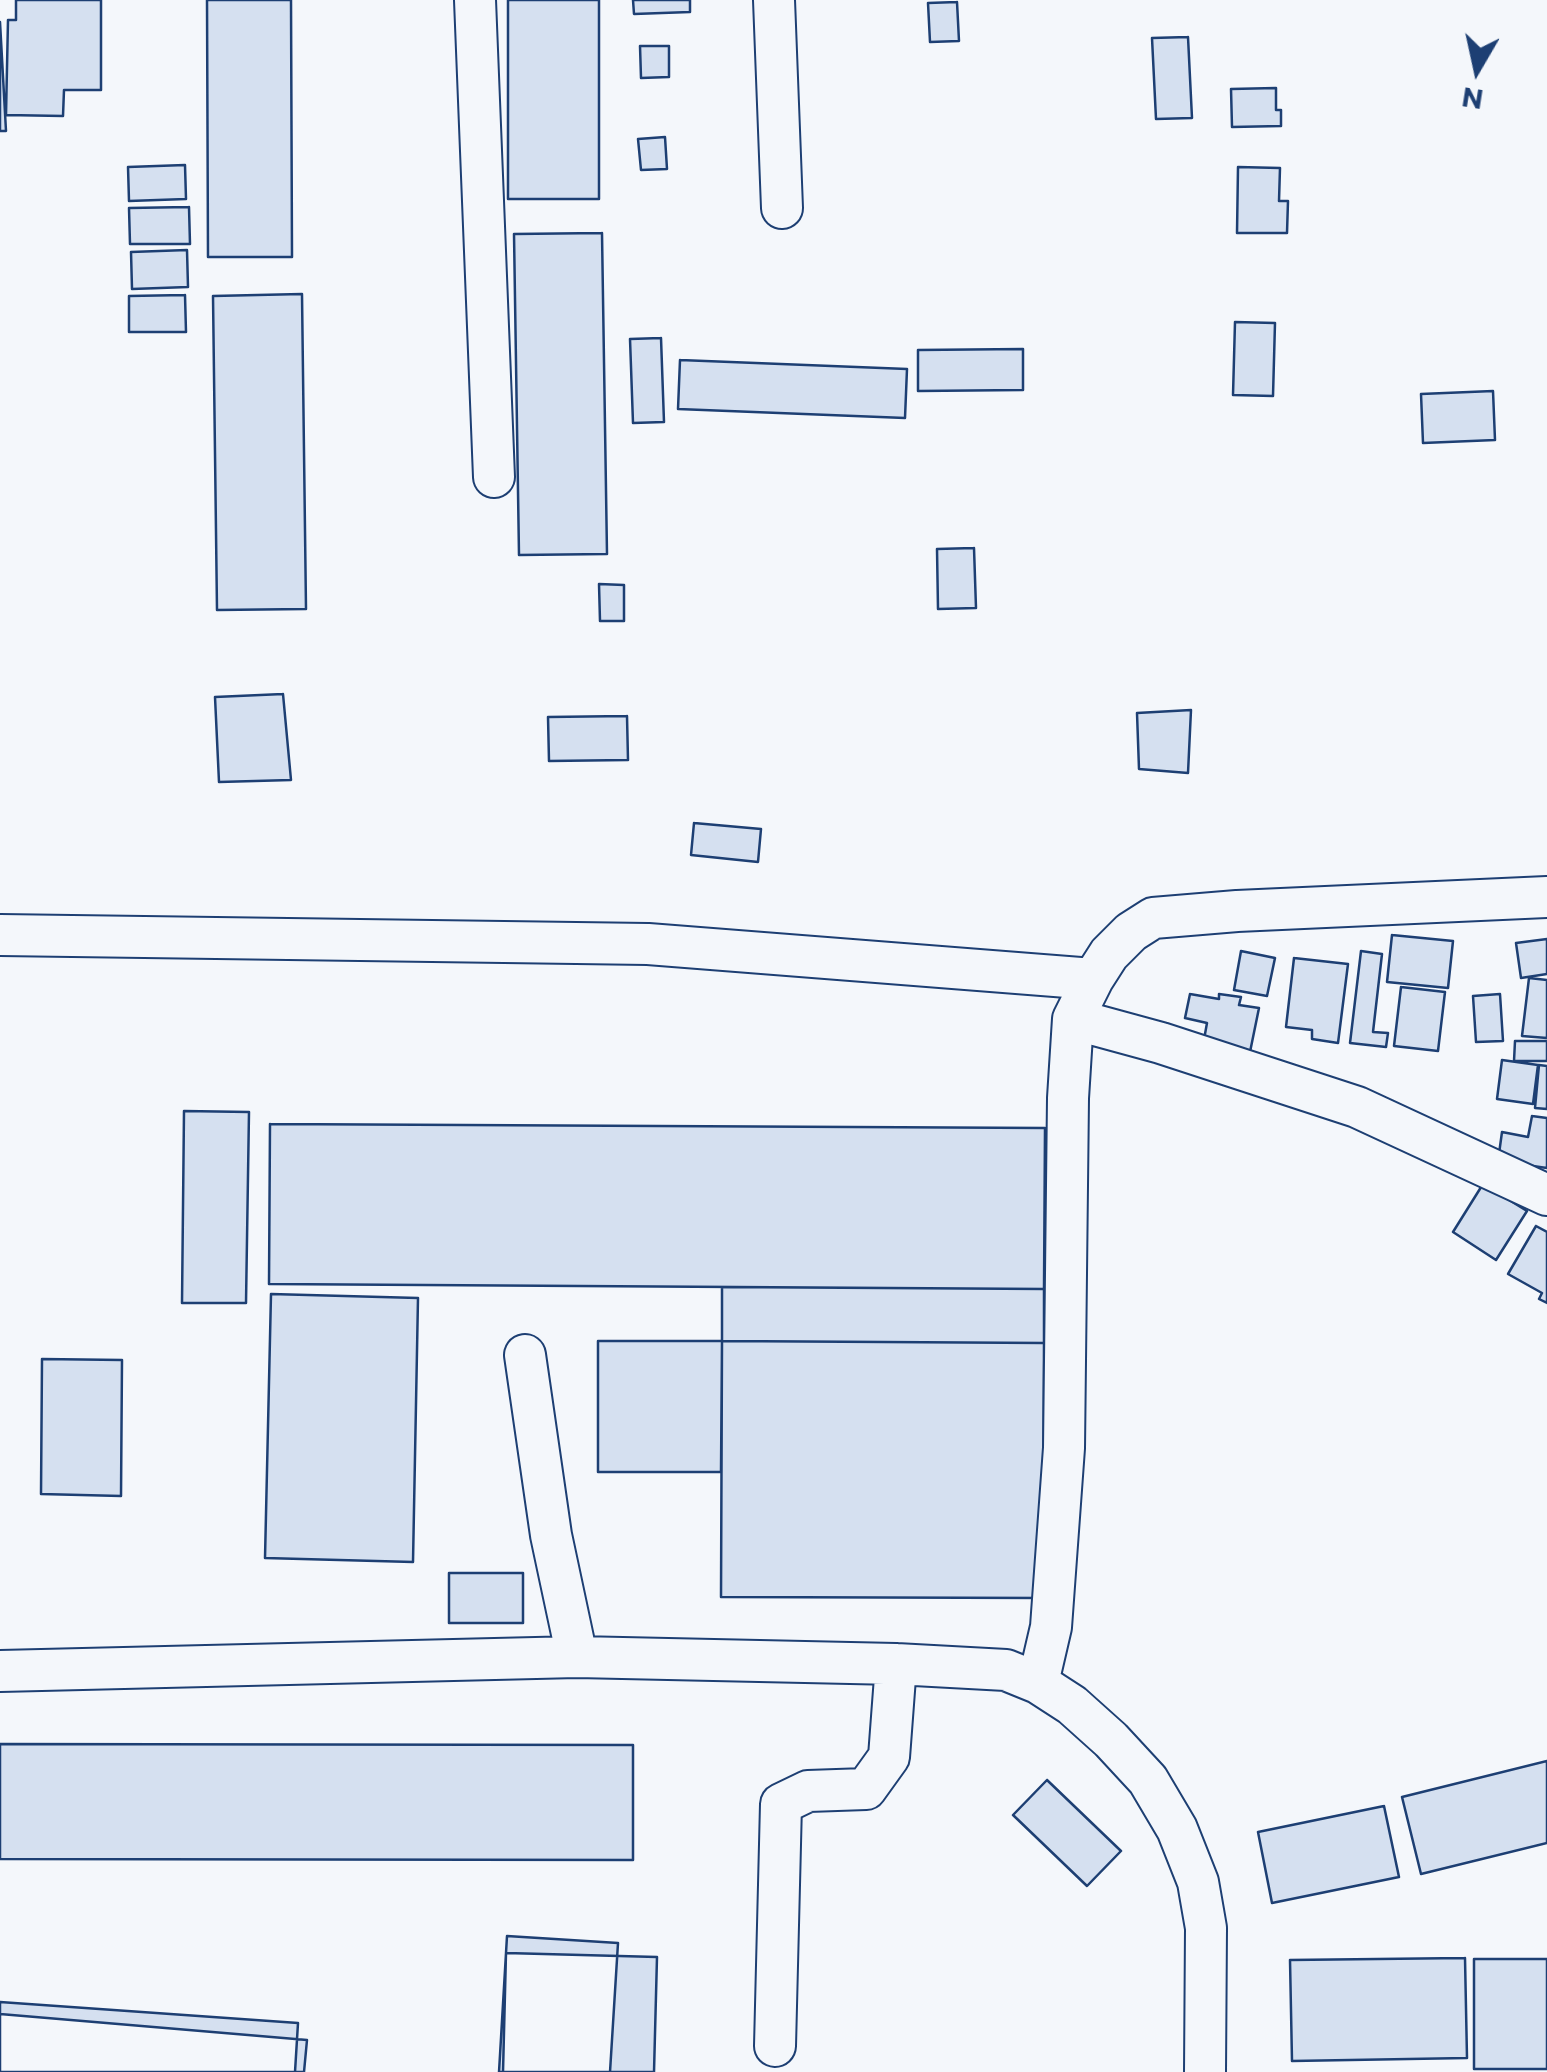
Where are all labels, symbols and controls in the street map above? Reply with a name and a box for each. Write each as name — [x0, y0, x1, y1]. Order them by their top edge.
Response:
north arrow — [1427, 20, 1527, 120]
text: N — [1459, 81, 1485, 118]

